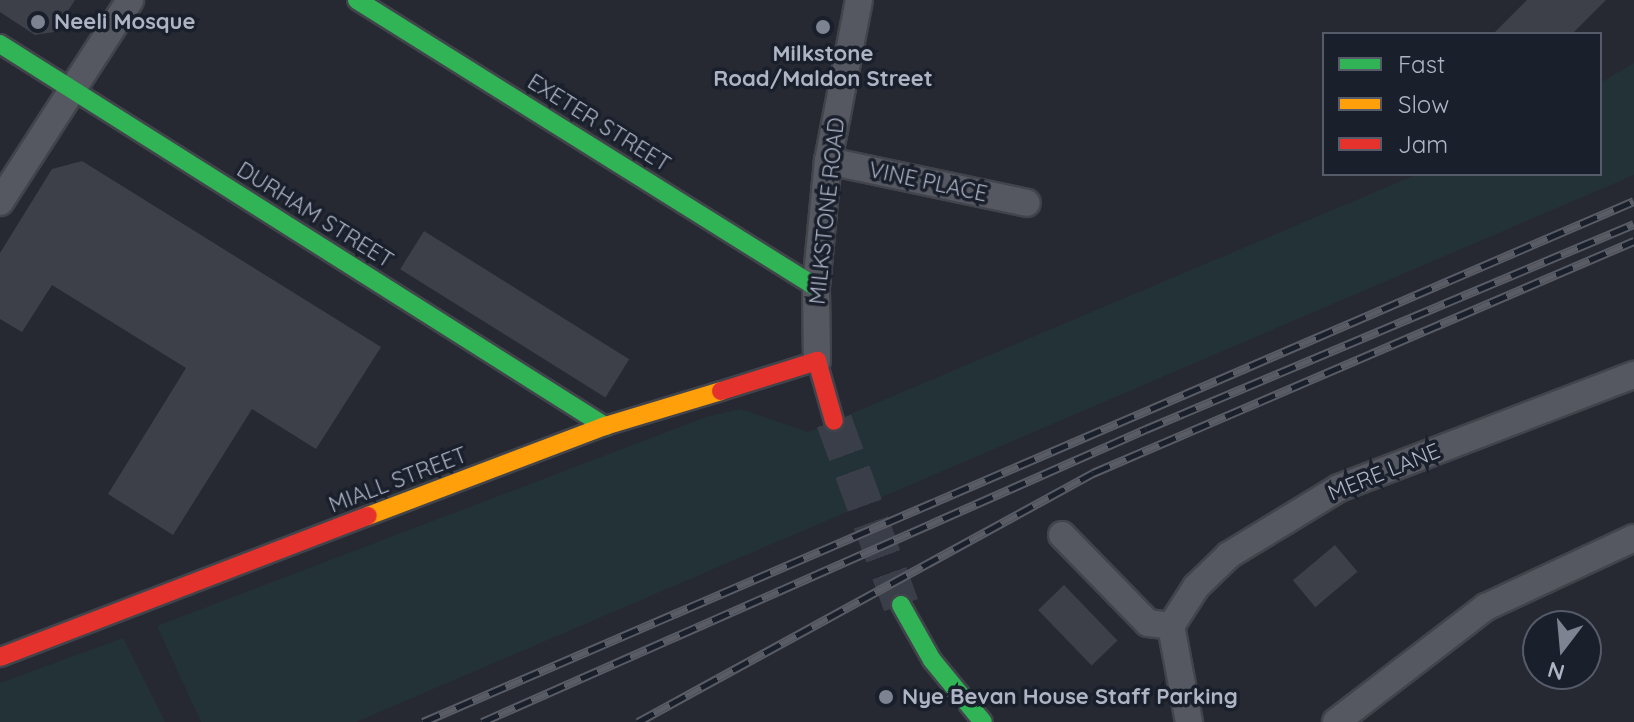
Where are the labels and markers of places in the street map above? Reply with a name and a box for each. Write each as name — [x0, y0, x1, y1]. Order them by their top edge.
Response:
place label: Neeli Mosque — [54, 9, 195, 35]
marker: Neeli Mosque — [29, 13, 47, 31]
marker: Milkstone Road/Maldon Street — [814, 18, 832, 36]
place label: Milkstone Road/Maldon Street — [713, 40, 933, 92]
place label: Nye Bevan House Staff Parking — [902, 684, 1238, 710]
marker: Nye Bevan House Staff Parking — [877, 688, 895, 706]

